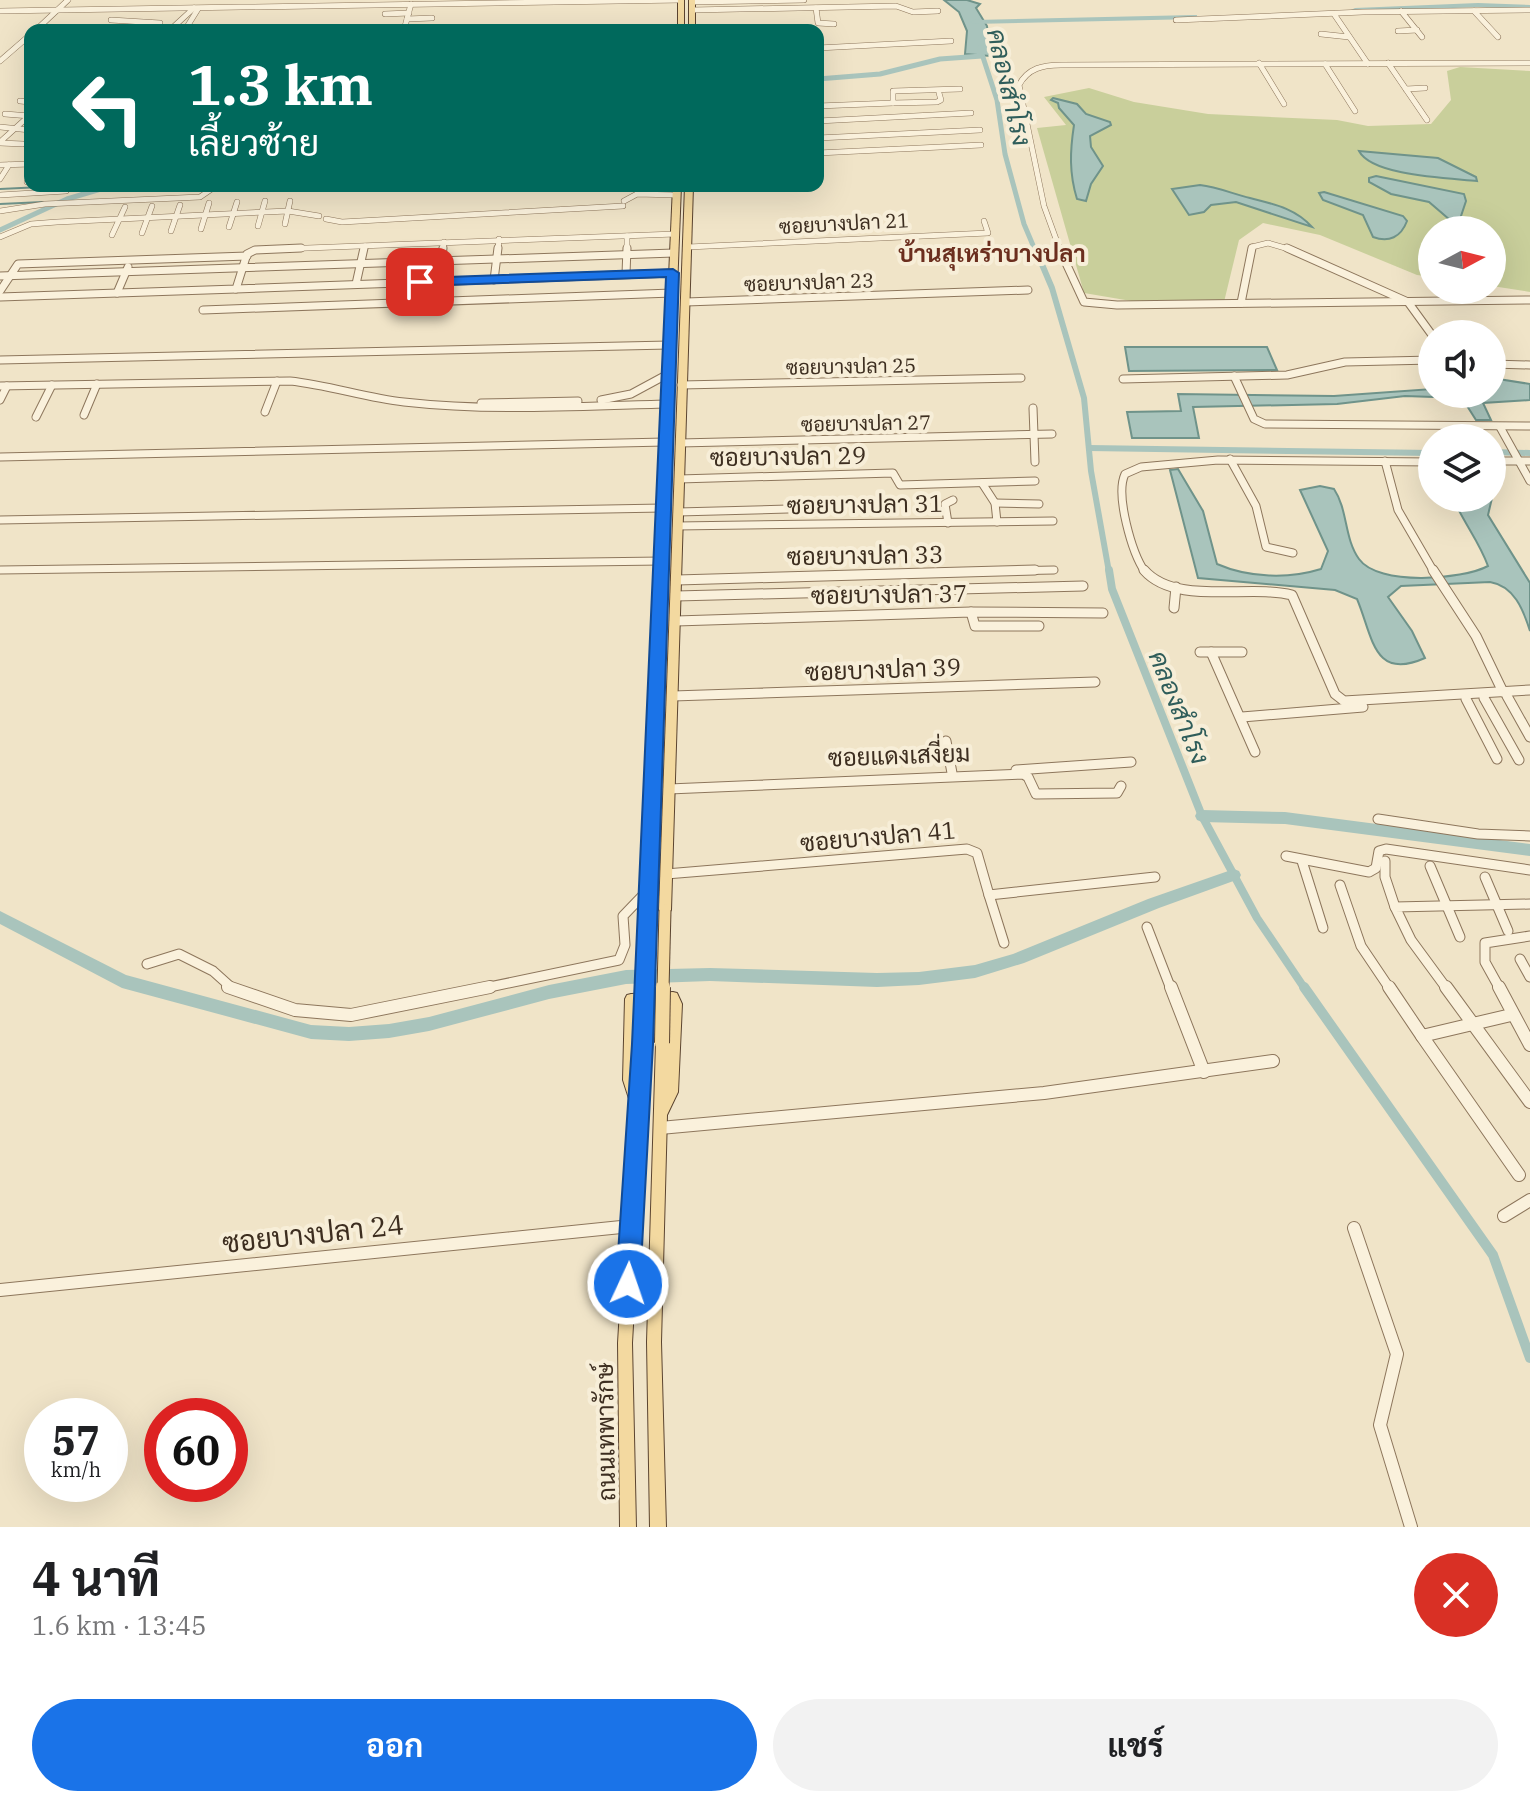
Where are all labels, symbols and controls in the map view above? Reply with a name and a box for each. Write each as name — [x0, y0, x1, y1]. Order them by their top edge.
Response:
water label: คลองสำโรง — [980, 25, 1040, 149]
text: 1.3 km — [188, 48, 373, 120]
icon: left — [56, 56, 160, 160]
text: เลี้ยวซ้าย — [188, 119, 319, 166]
street label: ซอยบางปลา 21 — [778, 206, 910, 240]
north arrow — [1418, 216, 1506, 304]
map controls — [1418, 216, 1506, 512]
district label: บ้านสุเหร่าบางปลา — [898, 237, 1086, 271]
pin — [386, 248, 454, 316]
icon: arrive — [398, 260, 442, 304]
street label: ซอยบางปลา 23 — [743, 266, 875, 298]
button: sound — [1418, 320, 1506, 408]
street label: ซอยบางปลา 25 — [786, 351, 916, 381]
street label: ซอยบางปลา 27 — [801, 408, 931, 438]
button: layers — [1418, 424, 1506, 512]
street label: ซอยบางปลา 29 — [710, 439, 866, 473]
street label: ซอยบางปลา 31 — [787, 487, 943, 521]
street label: ซอยบางปลา 33 — [787, 538, 943, 572]
street label: ซอยบางปลา 37 — [811, 577, 967, 611]
water label: คลองสำโรง — [1142, 645, 1218, 769]
street label: ซอยบางปลา 39 — [804, 650, 962, 688]
street label: ซอยแดงเสงี่ยม — [827, 733, 971, 773]
street label: ซอยบางปลา 41 — [799, 813, 957, 859]
street label: ซอยบางปลา 24 — [220, 1205, 406, 1261]
position arrow — [586, 1242, 670, 1326]
street label: ถนนเทพารักษ์ — [588, 1362, 622, 1501]
speed limit sign: 60 — [144, 1398, 248, 1502]
text: 57 — [52, 1414, 100, 1466]
text: km/h — [51, 1456, 101, 1483]
text: 4 นาที — [32, 1547, 160, 1609]
button: close — [1414, 1553, 1498, 1637]
text: 1.6 km · 13:45 — [32, 1608, 207, 1642]
button: ออก — [32, 1699, 757, 1791]
button: แชร์ — [773, 1699, 1498, 1791]

